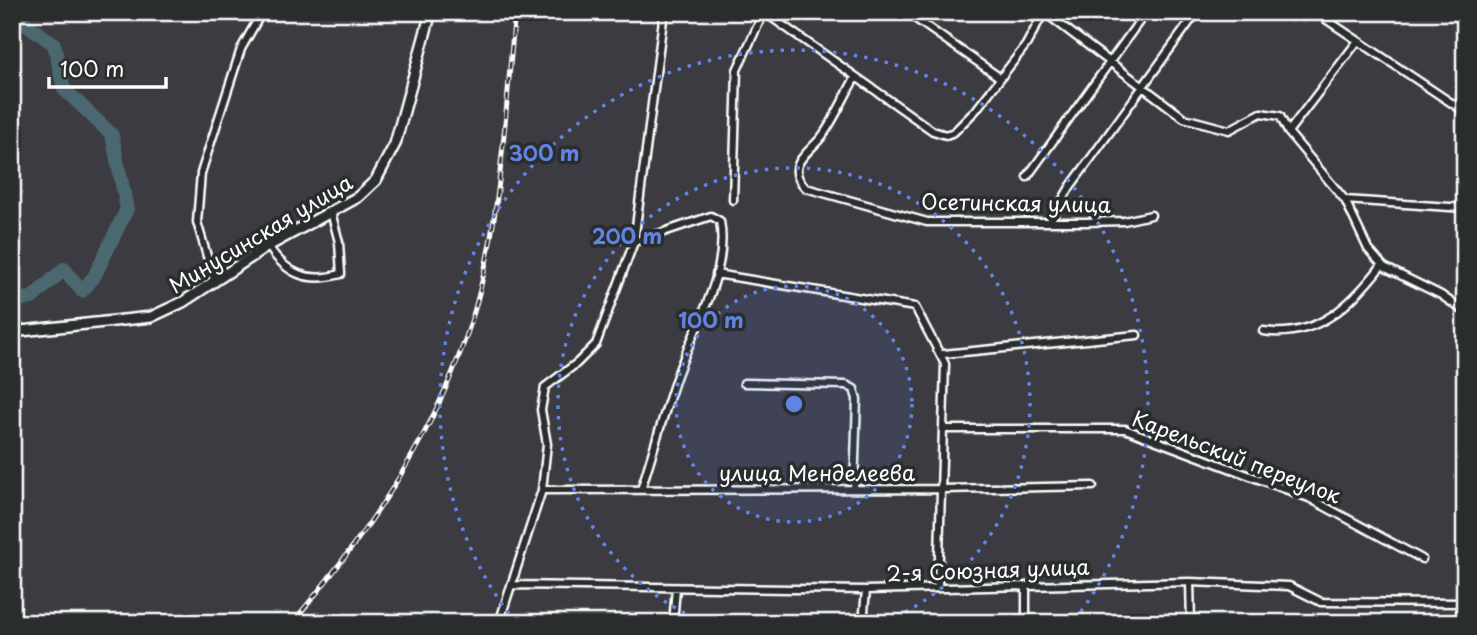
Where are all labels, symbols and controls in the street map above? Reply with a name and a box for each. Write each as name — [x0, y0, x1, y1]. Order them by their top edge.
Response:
scale bar — [49, 46, 166, 90]
text: 100 m — [60, 52, 124, 84]
text: 300 m — [509, 136, 579, 168]
street label: Минусинская улица — [162, 165, 358, 301]
street label: Осетинская улица — [921, 184, 1112, 220]
text: 200 m — [592, 219, 662, 251]
text: 100 m — [678, 303, 744, 335]
centre of rings — [782, 392, 806, 416]
street label: Карельский переулок — [1128, 401, 1346, 511]
street label: улица Менделеева — [719, 456, 915, 488]
street label: 2-я Союзная улица — [886, 549, 1091, 589]

